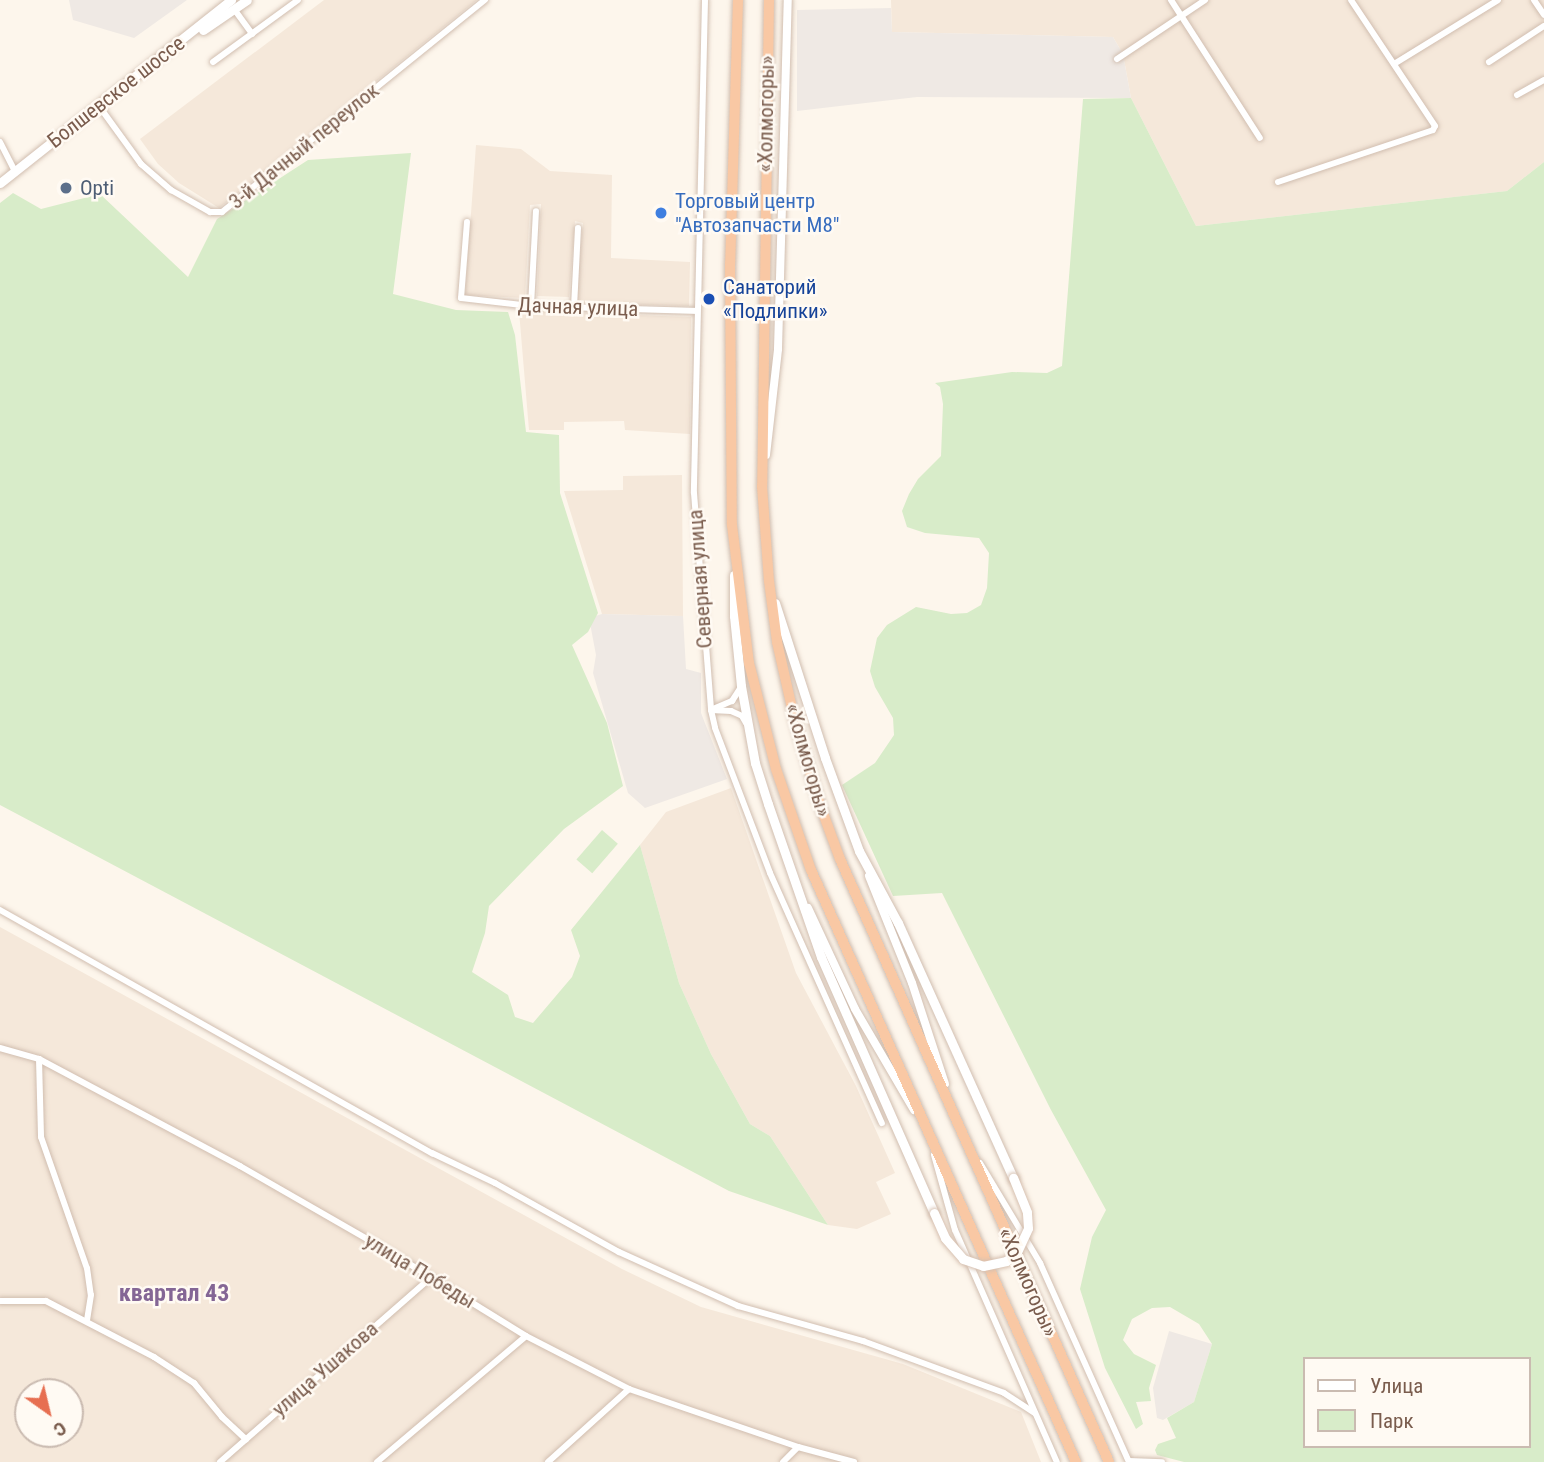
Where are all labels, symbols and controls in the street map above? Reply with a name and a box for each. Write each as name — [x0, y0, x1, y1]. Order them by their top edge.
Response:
street label: Болшевское шоссе — [42, 31, 190, 153]
street label: «Холмогоры» — [752, 55, 780, 173]
street label: 3-й Дачный переулок — [224, 78, 384, 214]
place label: Opti — [80, 175, 114, 201]
marker: Opti — [58, 180, 74, 196]
place label: Торговый центр "Автозапчасти М8" — [675, 188, 839, 238]
marker: Торговый центр "Автозапчасти М8" — [653, 205, 669, 221]
place label: Санаторий «Подлипки» — [723, 274, 828, 324]
marker: Санаторий «Подлипки» — [701, 291, 717, 307]
street label: Дачная улица — [517, 292, 639, 322]
street label: Северная улица — [683, 509, 717, 649]
street label: «Холмогоры» — [780, 700, 836, 820]
street label: «Холмогоры» — [993, 1223, 1063, 1341]
street label: улица Победы — [360, 1228, 480, 1314]
district label: квартал 43 — [119, 1280, 229, 1308]
street label: улица Ушакова — [267, 1316, 383, 1422]
legend — [1302, 1357, 1530, 1448]
text: Улица — [1370, 1374, 1423, 1398]
north arrow — [14, 1378, 84, 1448]
text: Парк — [1370, 1409, 1414, 1433]
text: С — [49, 1417, 71, 1442]

